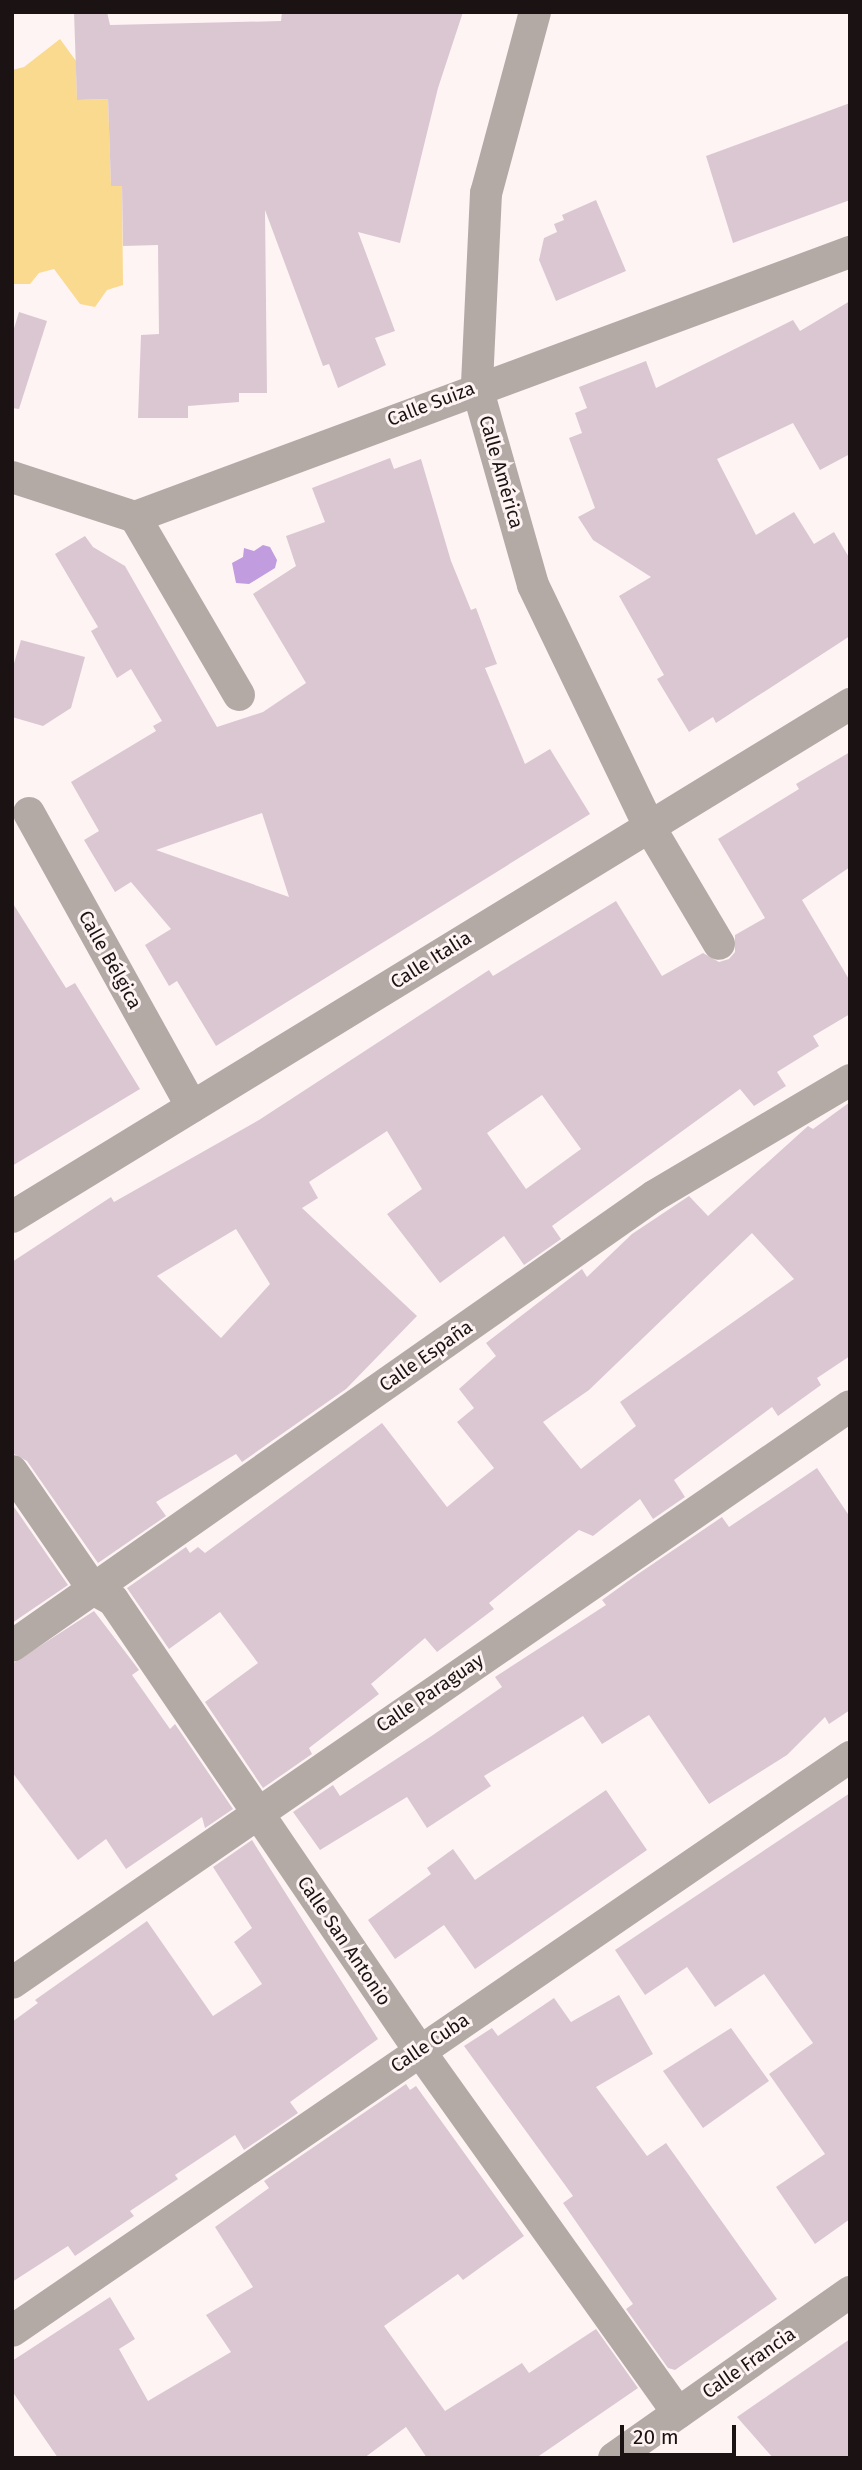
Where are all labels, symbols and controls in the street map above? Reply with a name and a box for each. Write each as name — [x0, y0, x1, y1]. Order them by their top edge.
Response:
street label: Calle Suiza — [384, 377, 478, 431]
street label: Calle América — [474, 413, 528, 531]
street label: Calle Bélgica — [74, 907, 146, 1013]
street label: Calle Italia — [386, 926, 476, 994]
street label: Calle España — [375, 1315, 477, 1397]
street label: Calle Paraguay — [372, 1649, 488, 1737]
street label: Calle San Antonio — [292, 1872, 396, 2010]
street label: Calle Cuba — [386, 2008, 474, 2078]
street label: Calle Francia — [698, 2323, 800, 2403]
scale bar — [624, 2410, 740, 2454]
text: 20 m — [633, 2424, 679, 2450]

